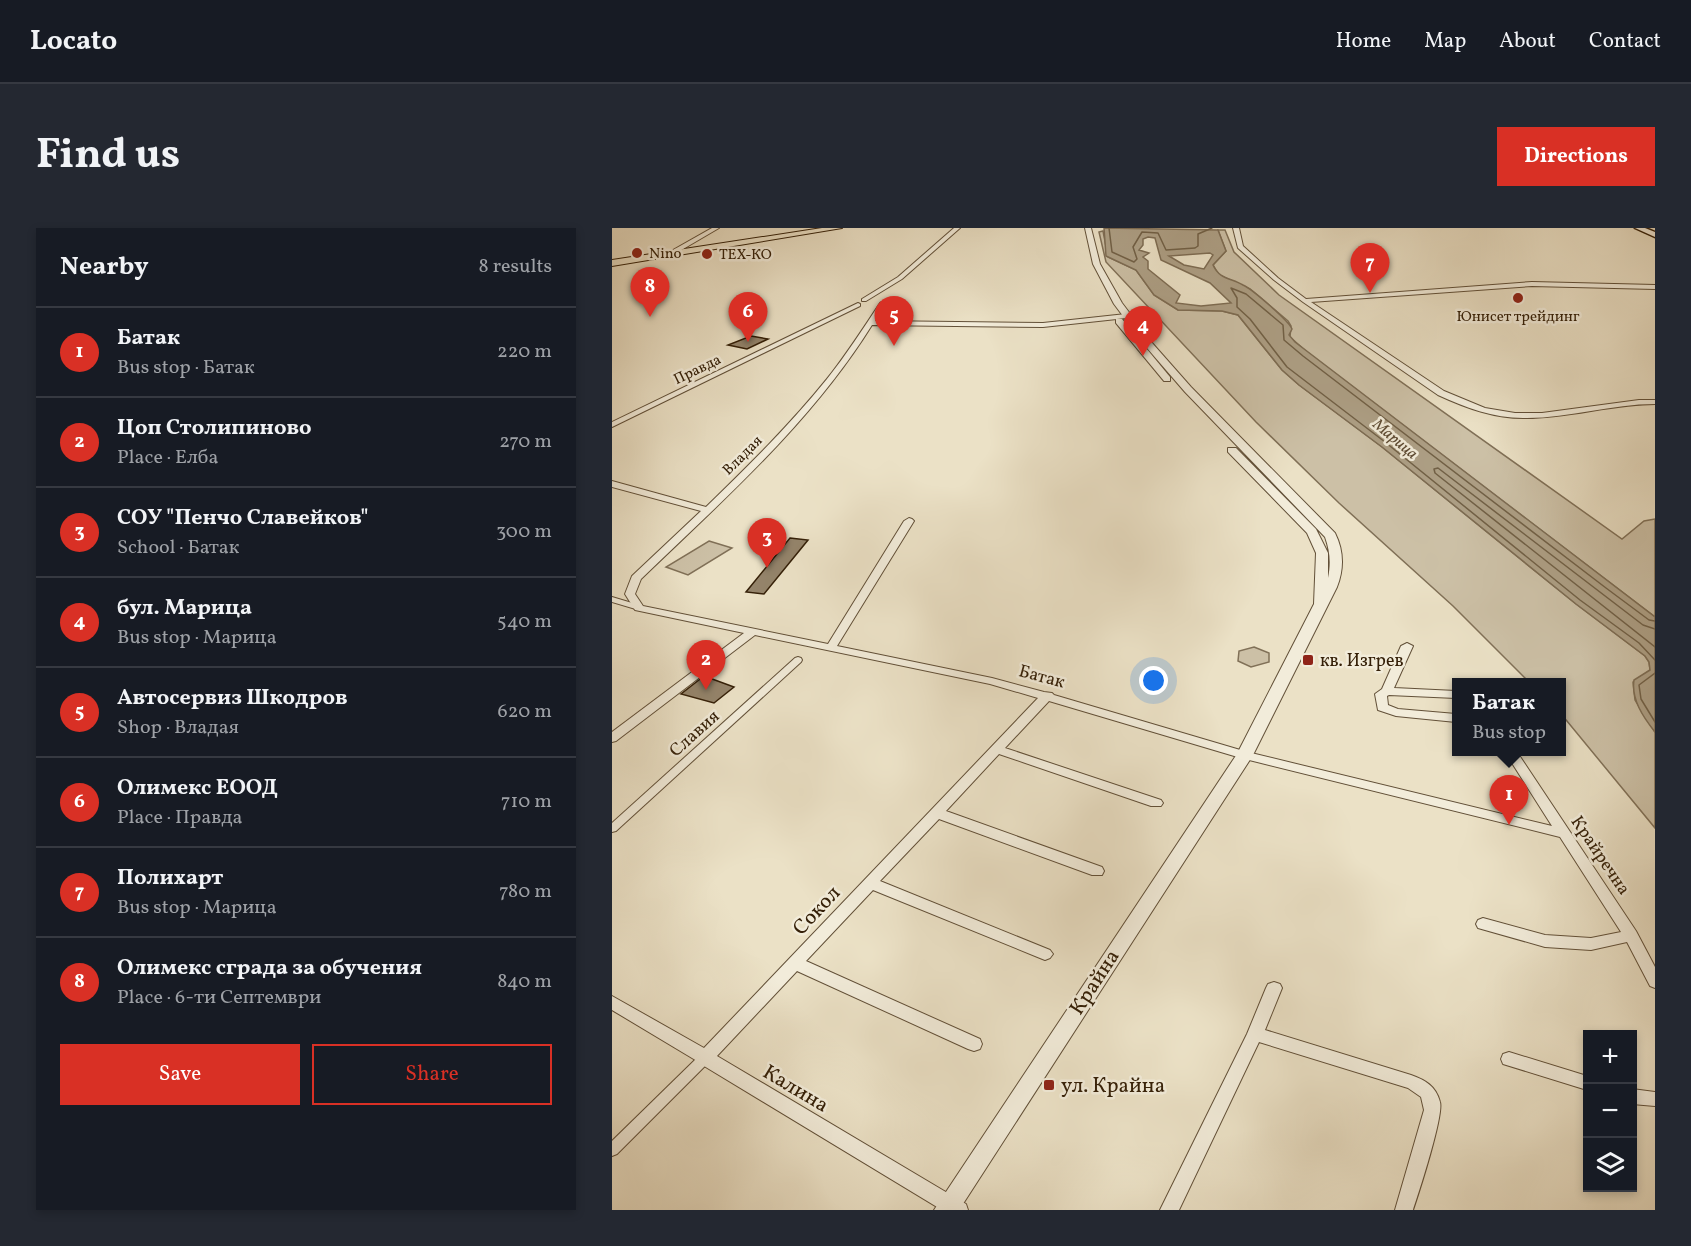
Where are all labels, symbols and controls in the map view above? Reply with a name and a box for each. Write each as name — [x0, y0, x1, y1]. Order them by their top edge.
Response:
text: Locato — [30, 22, 117, 61]
text: Home — [1336, 27, 1391, 56]
text: Map — [1424, 27, 1466, 56]
text: About — [1499, 27, 1556, 56]
text: Contact — [1589, 27, 1661, 56]
text: Find us — [36, 127, 180, 186]
button: Directions — [1497, 127, 1655, 186]
place label: Nino — [649, 244, 682, 265]
pin: 7 — [1350, 244, 1389, 293]
place label: ТЕХ-КО — [719, 245, 772, 266]
marker: Nino — [630, 246, 644, 260]
marker: ТЕХ-КО — [700, 247, 714, 261]
text: Nearby — [60, 249, 149, 285]
text: 8 results — [479, 253, 552, 281]
pin: 8 — [630, 268, 669, 317]
marker: Юнисет трейдинг — [1511, 291, 1525, 305]
pin: 6 — [728, 292, 768, 342]
pin: 5 — [874, 296, 914, 346]
pin: 4 — [1124, 306, 1162, 356]
place label: Юнисет трейдинг — [1456, 307, 1580, 328]
text: Батак — [117, 323, 180, 354]
text: 1 — [75, 338, 84, 366]
text: 220 m — [497, 338, 552, 366]
street label: Правда — [670, 350, 725, 391]
text: Bus stop · Батак — [117, 354, 255, 382]
text: Цоп Столипиново — [117, 413, 312, 444]
water label: Марица — [1367, 414, 1422, 465]
text: 2 — [74, 428, 85, 456]
text: 270 m — [499, 428, 552, 456]
street label: Владая — [718, 431, 768, 481]
text: Place · Елба — [117, 444, 218, 472]
text: СОУ "Пенчо Славейков" — [117, 503, 369, 534]
text: 3 — [74, 518, 85, 546]
text: 300 m — [496, 518, 552, 546]
pin: 3 — [748, 518, 786, 568]
text: School · Батак — [117, 534, 239, 562]
text: бул. Марица — [117, 593, 252, 624]
text: 4 — [73, 608, 86, 636]
text: 540 m — [497, 608, 552, 636]
text: Bus stop · Марица — [117, 624, 277, 652]
pin: 2 — [686, 640, 725, 690]
place label: кв. Изгрев — [1320, 649, 1404, 674]
marker: кв. Изгрев — [1301, 653, 1315, 667]
street label: Батак — [1016, 659, 1068, 696]
your location — [1139, 666, 1168, 695]
popup — [1452, 678, 1566, 756]
text: Автосервиз Шкодров — [117, 683, 348, 714]
text: Батак — [1472, 688, 1535, 719]
text: 5 — [75, 698, 84, 726]
text: 620 m — [498, 698, 552, 726]
street label: Славия — [664, 705, 726, 763]
text: Shop · Владая — [117, 714, 239, 742]
text: Bus stop — [1472, 719, 1546, 747]
text: Олимекс ЕООД — [117, 773, 278, 804]
pin: 1 — [1490, 776, 1528, 825]
text: 6 — [74, 788, 85, 816]
text: 710 m — [501, 788, 552, 816]
text: Place · Правда — [117, 804, 243, 832]
street label: Крайречна — [1564, 811, 1636, 901]
text: Полихарт — [117, 863, 223, 894]
text: 7 — [75, 878, 84, 906]
text: 780 m — [499, 878, 552, 906]
street label: Сокол — [787, 880, 848, 942]
text: Bus stop · Марица — [117, 894, 277, 922]
street label: Крайна — [1063, 944, 1127, 1021]
text: Олимекс сграда за обучения — [117, 953, 422, 984]
text: 8 — [74, 968, 85, 996]
text: 840 m — [497, 968, 552, 996]
text: Place · 6-ти Септември — [117, 984, 321, 1012]
map controls — [1583, 1030, 1637, 1192]
button: + — [1583, 1030, 1637, 1084]
button: Save — [60, 1044, 300, 1105]
button: Share — [312, 1044, 552, 1105]
street label: Калина — [757, 1058, 834, 1120]
place label: ул. Крайна — [1061, 1072, 1165, 1101]
marker: ул. Крайна — [1042, 1078, 1056, 1092]
button: − — [1583, 1084, 1637, 1138]
button: layers — [1583, 1138, 1637, 1192]

